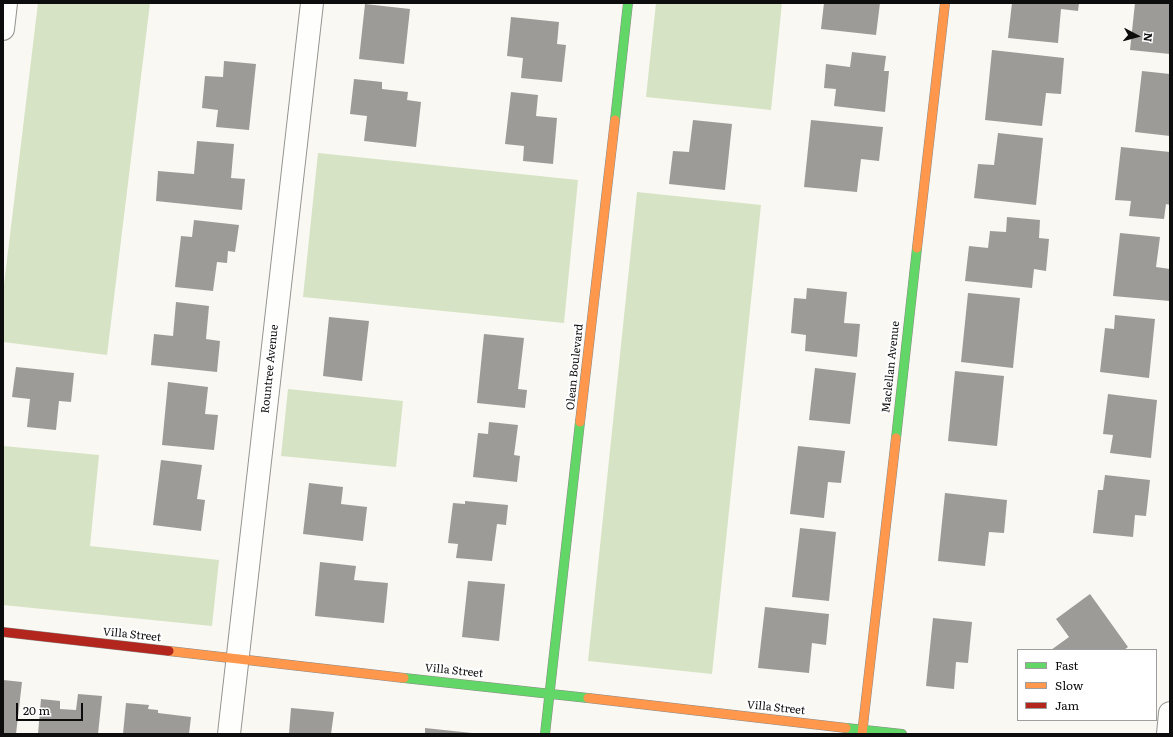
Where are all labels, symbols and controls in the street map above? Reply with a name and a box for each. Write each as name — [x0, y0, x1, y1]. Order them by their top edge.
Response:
north arrow — [1117, 16, 1157, 56]
text: N — [1140, 32, 1157, 43]
street label: Maclellan Avenue — [880, 320, 902, 414]
street label: Olean Boulevard — [564, 323, 586, 411]
street label: Rountree Avenue — [259, 324, 281, 414]
street label: Villa Street — [102, 625, 162, 645]
legend — [1017, 649, 1157, 721]
text: Fast — [1055, 656, 1078, 674]
street label: Villa Street — [424, 661, 484, 681]
text: Slow — [1055, 676, 1083, 694]
scale bar — [18, 695, 85, 721]
text: Jam — [1055, 696, 1079, 714]
street label: Villa Street — [746, 698, 806, 718]
text: 20 m — [23, 701, 50, 719]

